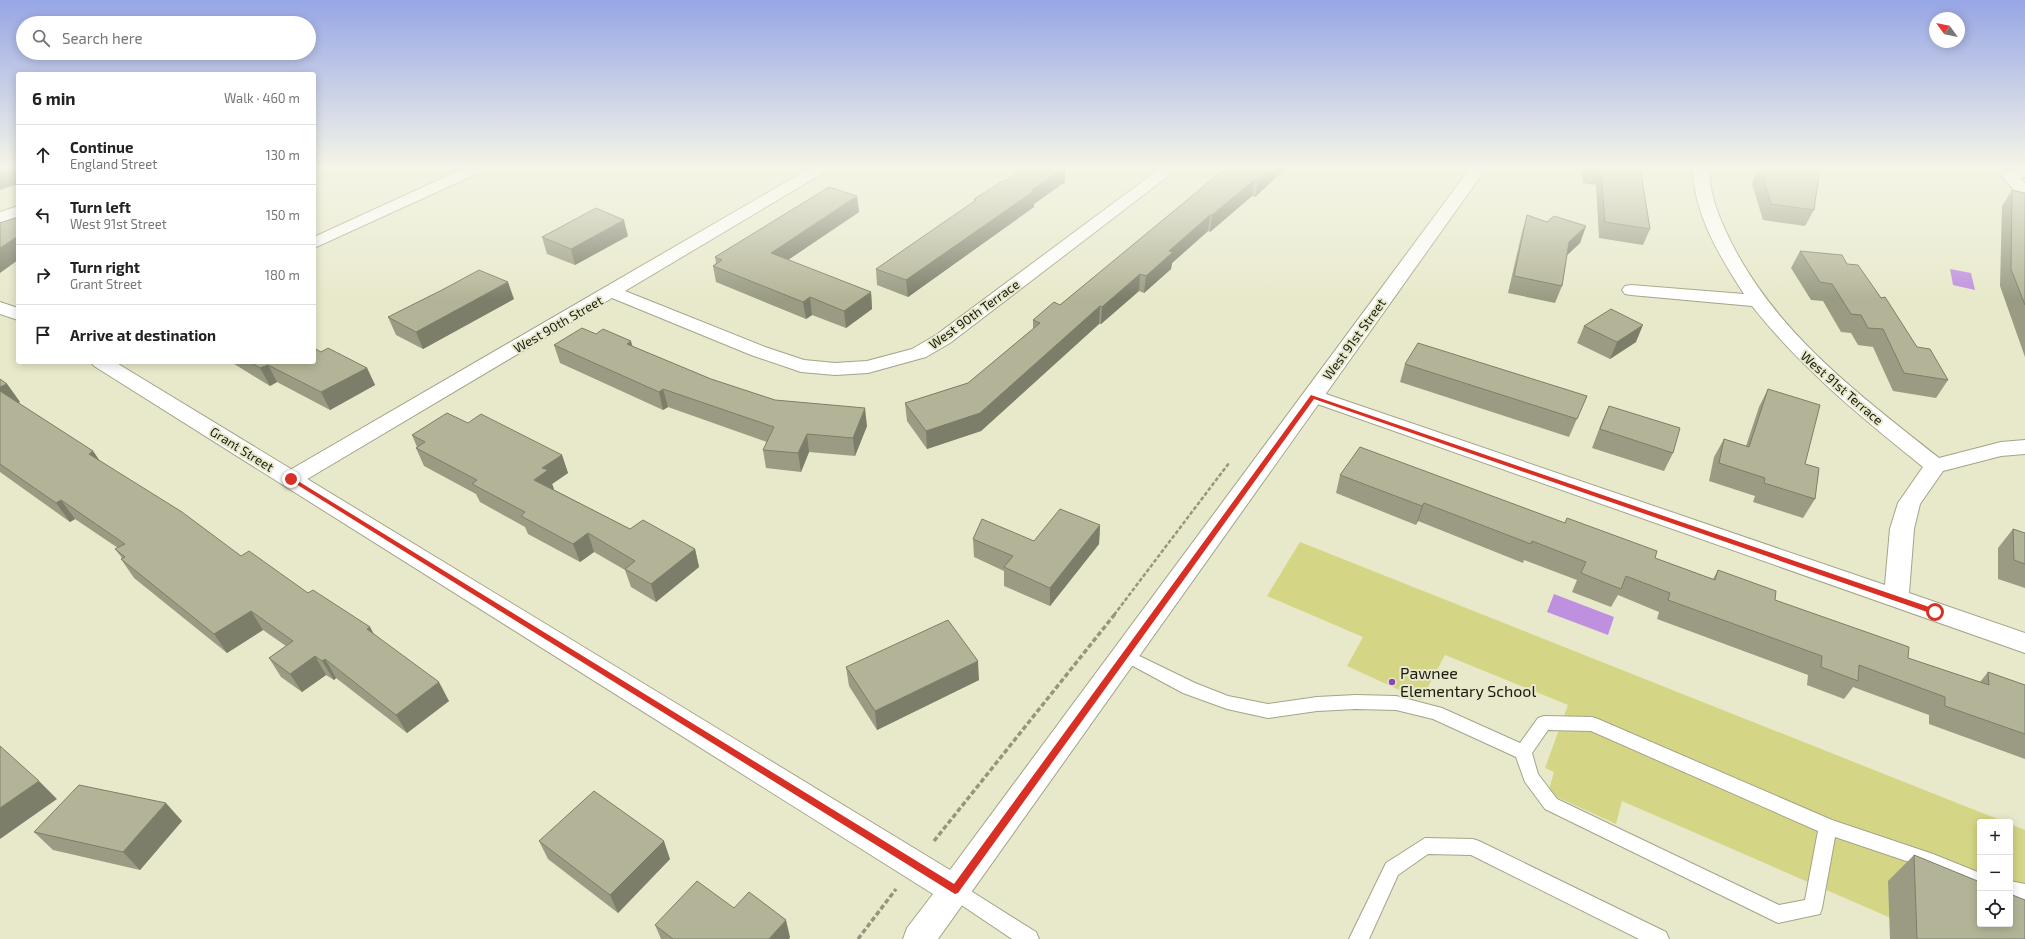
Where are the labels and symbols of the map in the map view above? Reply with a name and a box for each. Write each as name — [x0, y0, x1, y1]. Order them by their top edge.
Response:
north arrow — [1929, 12, 1965, 48]
street label: West 90th Terrace — [926, 276, 1022, 352]
street label: West 90th Street — [511, 292, 605, 356]
street label: West 91st Street — [1319, 295, 1389, 383]
street label: West 91st Terrace — [1797, 348, 1887, 428]
street label: Grant Street — [207, 423, 277, 475]
route end — [282, 470, 300, 488]
route start — [1926, 603, 1944, 621]
place label: Pawnee Elementary School — [1400, 663, 1536, 700]
marker: Pawnee Elementary School — [1387, 677, 1397, 687]

